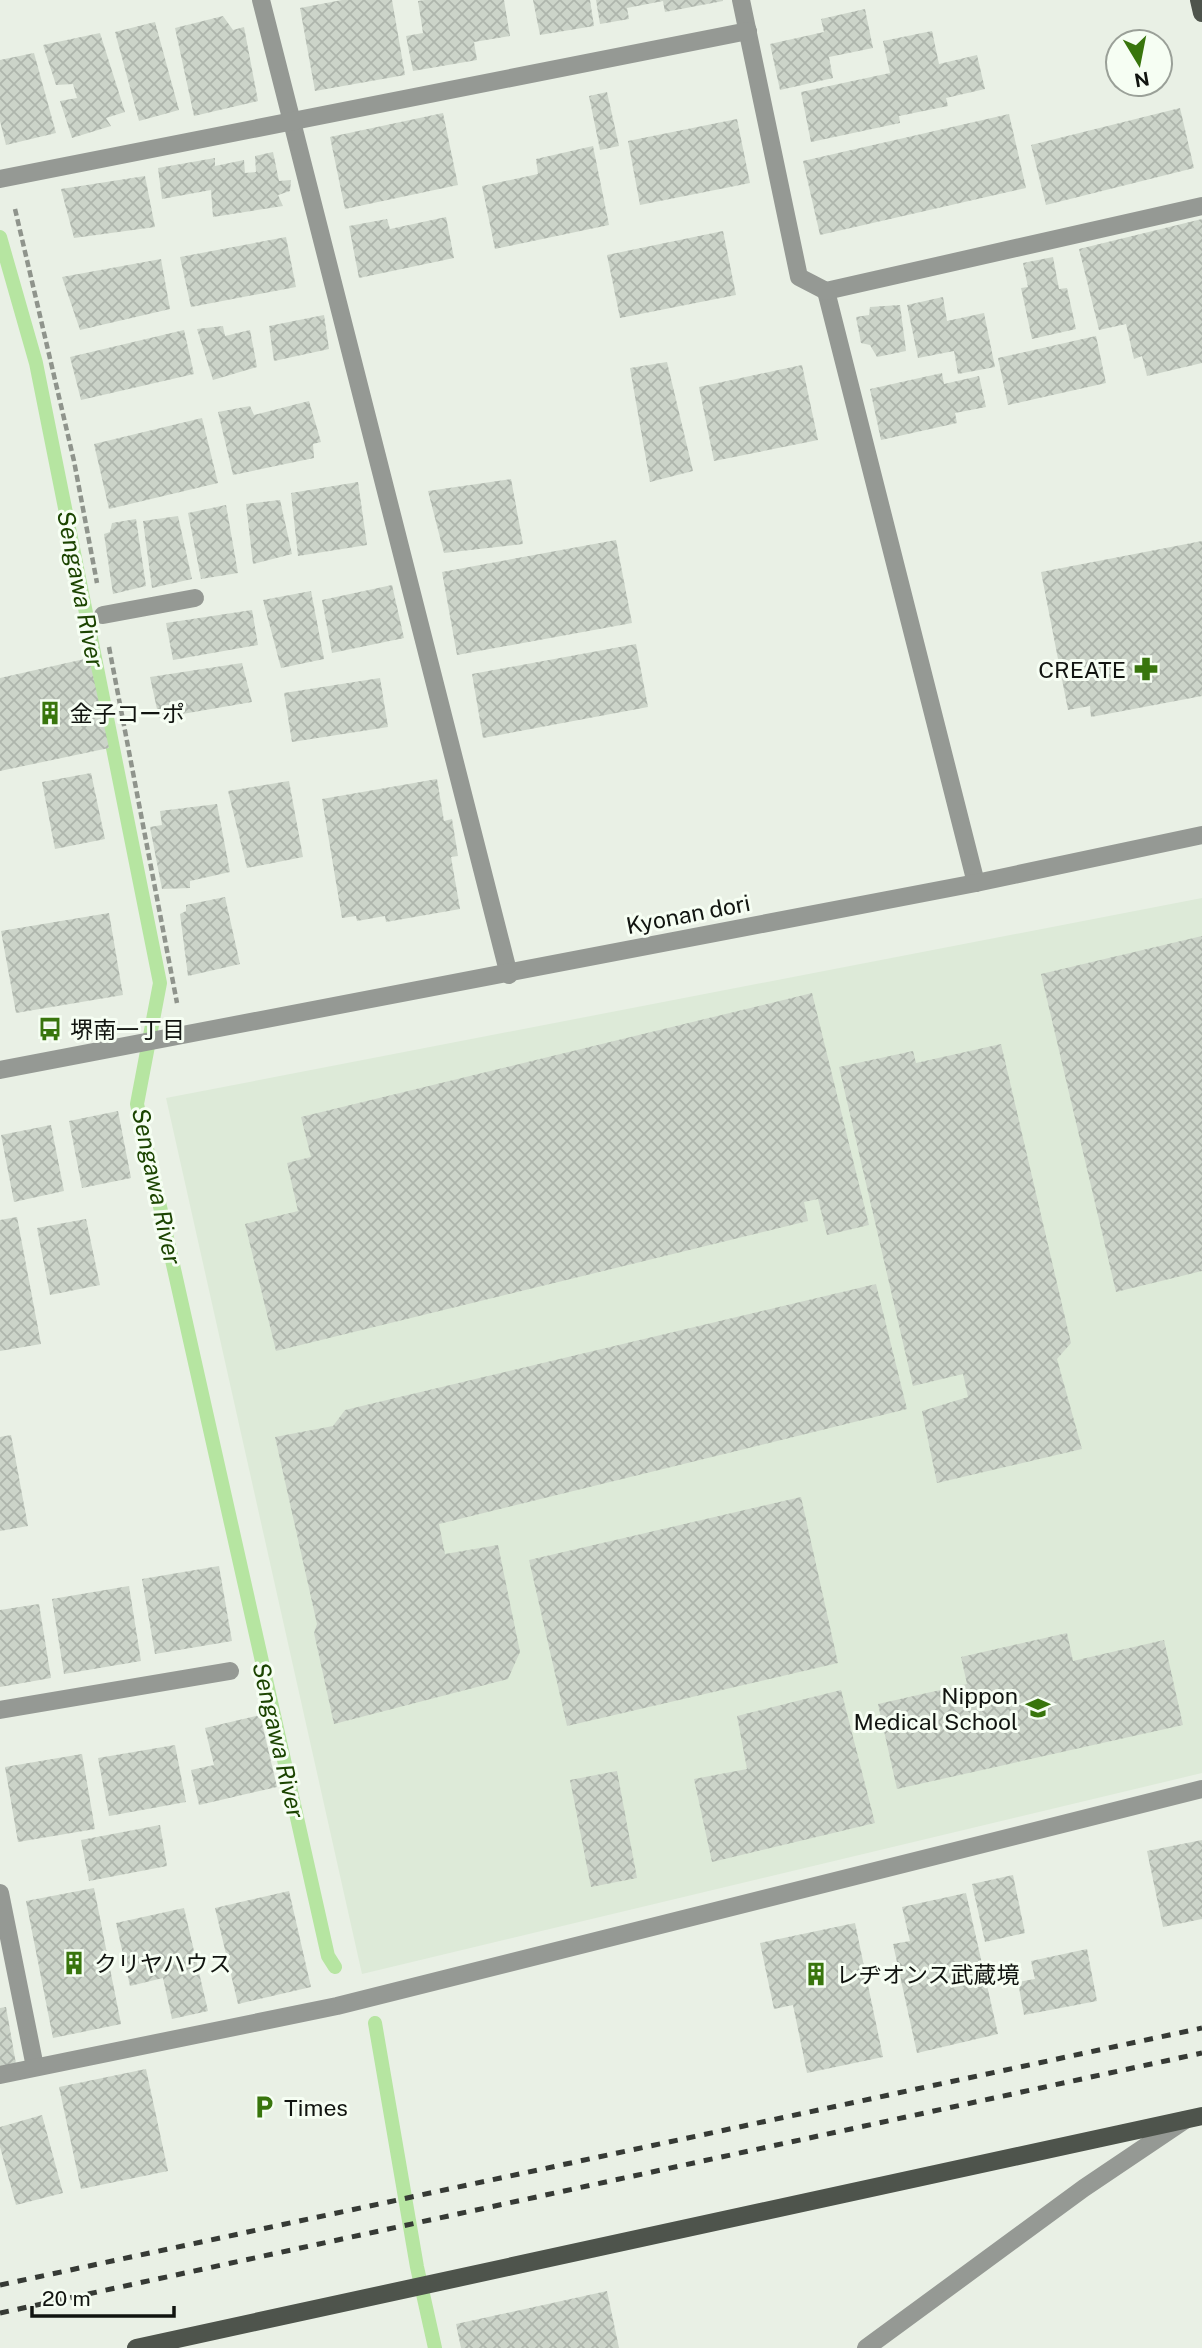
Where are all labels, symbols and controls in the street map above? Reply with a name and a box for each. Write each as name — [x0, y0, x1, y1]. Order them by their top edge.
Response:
north arrow — [1104, 28, 1174, 98]
text: N — [1133, 68, 1151, 92]
water label: Sengawa River — [52, 508, 110, 671]
pharmacy icon: CREATE — [1132, 655, 1160, 683]
place label: CREATE — [1038, 656, 1126, 683]
building icon: 金子コーポ — [36, 699, 64, 727]
place label: 金子コーポ — [70, 700, 185, 727]
street label: Kyonan dori — [624, 889, 752, 939]
bus stop icon: 堺南一丁目 — [36, 1015, 64, 1043]
place label: 堺南一丁目 — [70, 1016, 185, 1043]
water label: Sengawa River — [127, 1105, 187, 1268]
water label: Sengawa River — [247, 1659, 311, 1822]
place label: Nippon Medical School — [854, 1682, 1018, 1735]
school or university icon: Nippon Medical School — [1024, 1694, 1052, 1722]
building icon: クリヤハウス — [60, 1949, 88, 1977]
place label: クリヤハウス — [94, 1950, 232, 1977]
building icon: レヂオンス武蔵境 — [802, 1960, 830, 1988]
place label: レヂオンス武蔵境 — [836, 1961, 1020, 1988]
parking icon: Times — [250, 2093, 278, 2121]
place label: Times — [284, 2094, 348, 2121]
scale bar — [32, 2274, 173, 2318]
text: 20 m — [42, 2286, 91, 2311]

